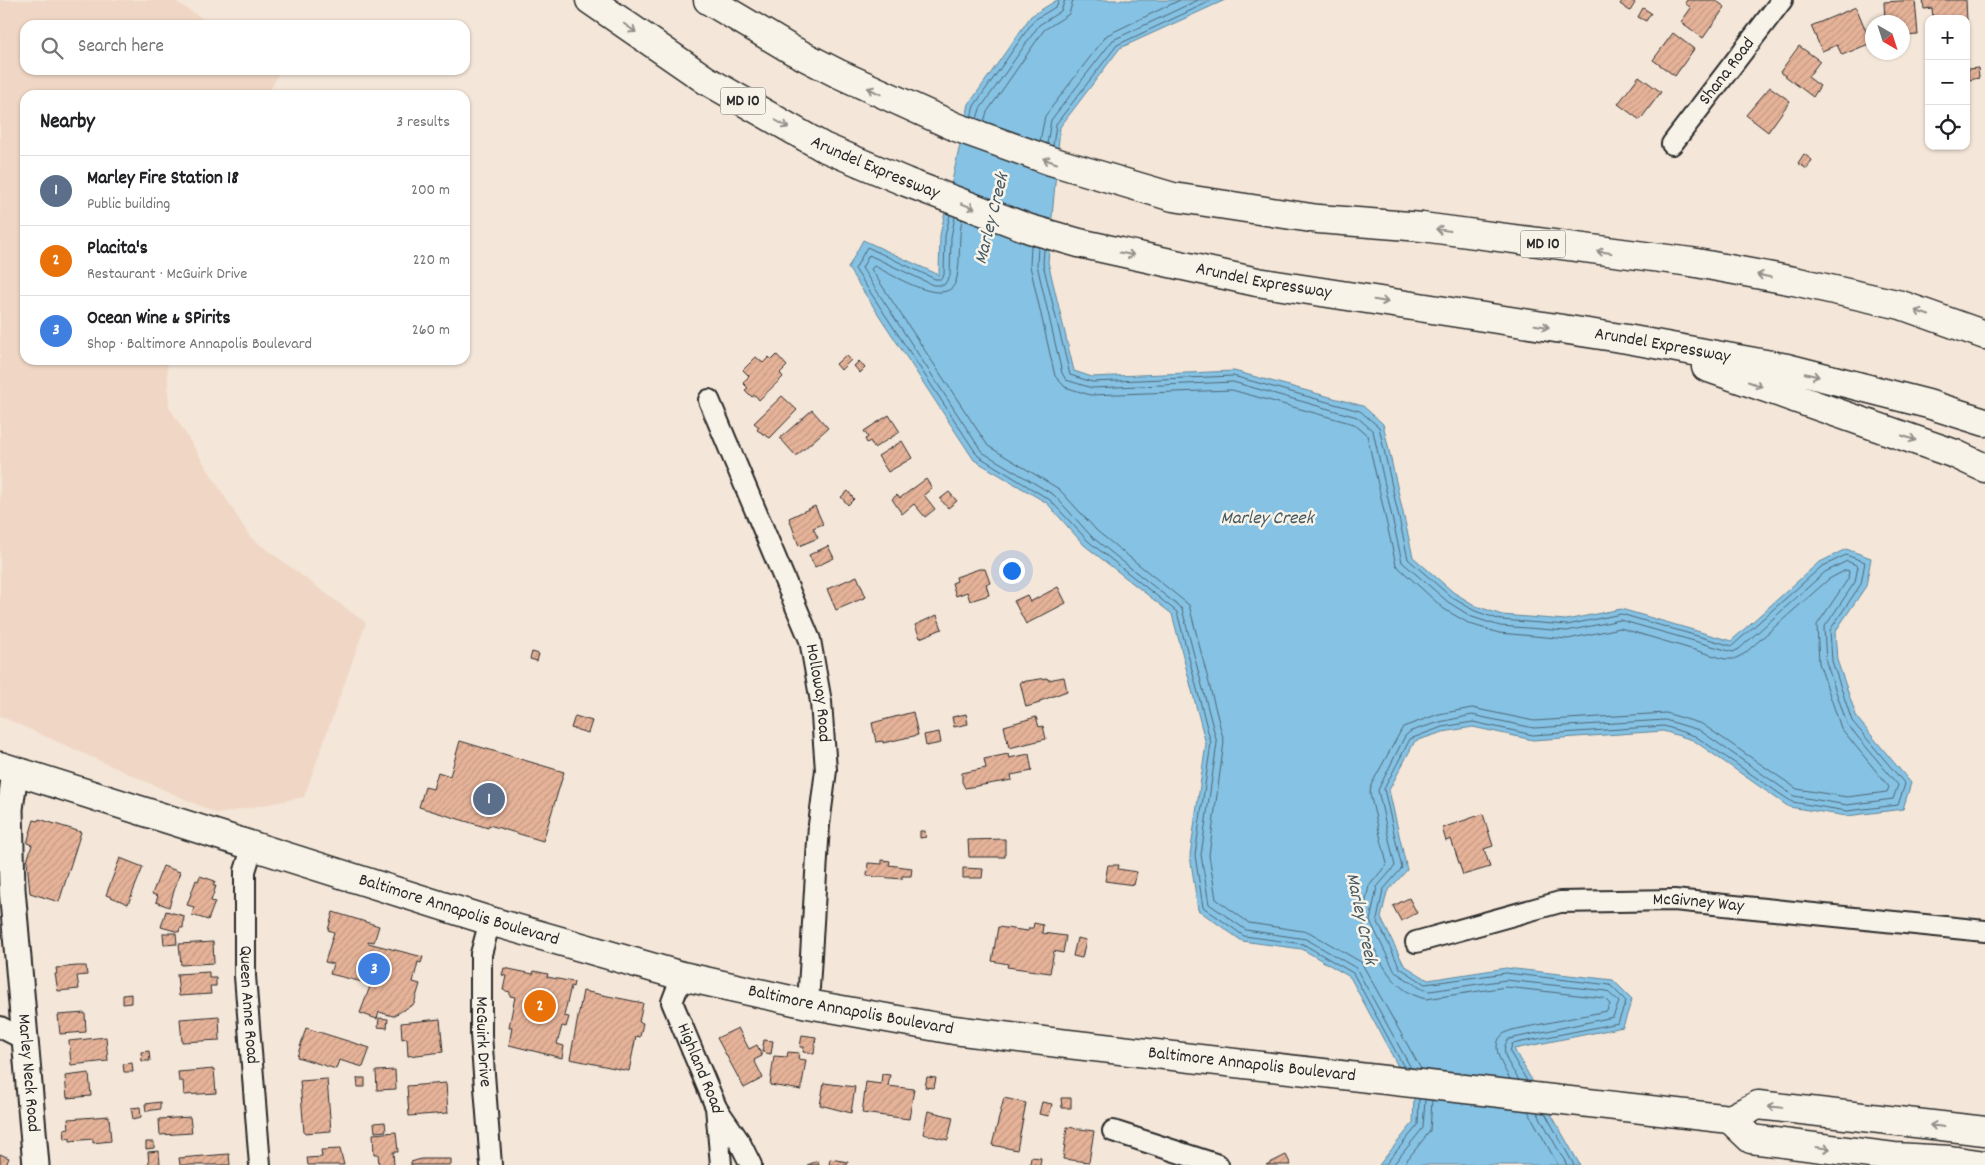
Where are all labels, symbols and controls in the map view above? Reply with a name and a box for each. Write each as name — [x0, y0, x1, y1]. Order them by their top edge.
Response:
north arrow — [1865, 15, 1910, 60]
map controls — [1925, 15, 1970, 150]
button: + — [1925, 15, 1970, 60]
search box — [20, 20, 470, 75]
one-way arrow — [623, 23, 637, 33]
street label: Shana Road — [1693, 33, 1761, 111]
icon: search — [38, 34, 66, 62]
text: Search here — [78, 34, 164, 61]
button: − — [1925, 60, 1970, 105]
one-way arrow — [867, 86, 882, 95]
road number: MD 10 — [720, 88, 766, 114]
button: locate — [1925, 105, 1970, 150]
text: Nearby — [40, 108, 95, 138]
text: 3 results — [396, 111, 450, 134]
one-way arrow — [775, 119, 790, 129]
street label: Arundel Expressway — [806, 130, 944, 206]
one-way arrow — [1043, 156, 1058, 165]
text: Marley Fire Station 18 — [87, 166, 239, 193]
water label: Marley Creek — [969, 168, 1018, 267]
text: 1 — [54, 179, 58, 202]
text: 200 m — [411, 179, 450, 202]
text: Public building — [87, 193, 170, 216]
one-way arrow — [960, 201, 975, 211]
one-way arrow — [1435, 225, 1451, 235]
road number: MD 10 — [1520, 230, 1566, 258]
text: Placita's — [87, 236, 148, 263]
one-way arrow — [1596, 247, 1612, 257]
text: 2 — [53, 249, 60, 272]
text: 220 m — [413, 249, 450, 272]
one-way arrow — [1118, 250, 1134, 259]
street label: Arundel Expressway — [1193, 256, 1334, 306]
text: Restaurant · McGuirk Drive — [87, 263, 247, 286]
one-way arrow — [1757, 270, 1773, 280]
one-way arrow — [1373, 297, 1389, 307]
text: Ocean Wine & SPirits — [87, 306, 231, 333]
one-way arrow — [1915, 308, 1931, 317]
text: 3 — [52, 319, 60, 342]
text: 260 m — [412, 319, 450, 342]
one-way arrow — [1533, 321, 1549, 331]
street label: Arundel Expressway — [1593, 322, 1733, 370]
text: Shop · Baltimore Annapolis Boulevard — [87, 333, 312, 356]
one-way arrow — [1803, 370, 1819, 380]
one-way arrow — [1747, 380, 1762, 389]
one-way arrow — [1900, 434, 1916, 443]
water label: Marley Creek — [1221, 506, 1316, 533]
your location — [999, 558, 1025, 584]
street label: Holloway Road — [798, 642, 836, 743]
pin: 1 — [473, 780, 505, 818]
street label: Baltimore Annapolis Boulevard — [355, 868, 562, 953]
water label: Marley Creek — [1337, 871, 1383, 969]
street label: McGivney Way — [1653, 887, 1746, 919]
street label: Queen Anne Road — [233, 945, 264, 1065]
pin: 3 — [358, 950, 390, 988]
street label: Baltimore Annapolis Boulevard — [746, 979, 955, 1042]
pin: 2 — [524, 987, 556, 1025]
street label: McGuirk Drive — [468, 996, 497, 1088]
street label: Marley Neck Road — [10, 1013, 46, 1133]
street label: Highland Road — [670, 1019, 729, 1114]
street label: Baltimore Annapolis Boulevard — [1147, 1041, 1357, 1089]
one-way arrow — [1767, 1102, 1783, 1112]
one-way arrow — [1929, 1121, 1945, 1131]
one-way arrow — [1815, 1143, 1831, 1153]

